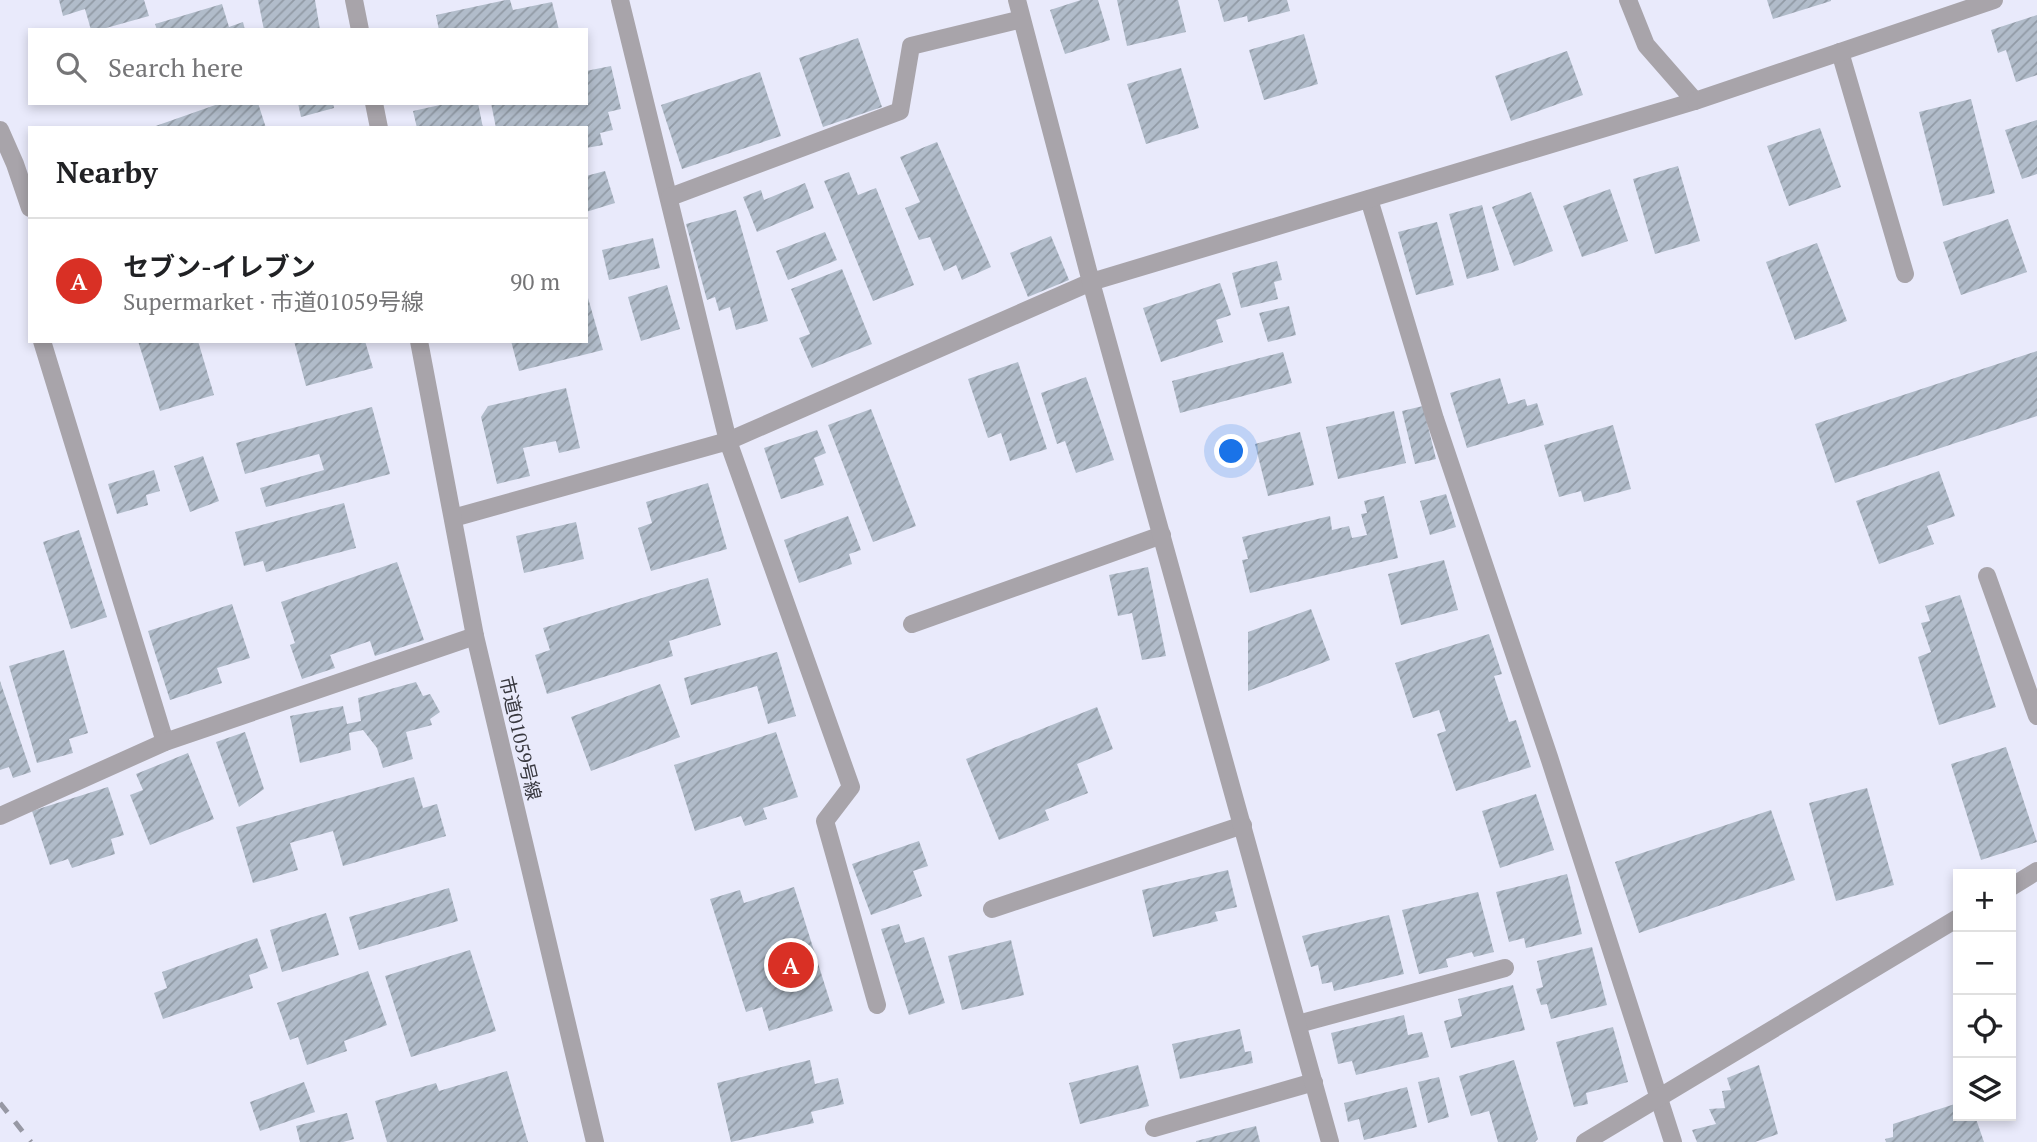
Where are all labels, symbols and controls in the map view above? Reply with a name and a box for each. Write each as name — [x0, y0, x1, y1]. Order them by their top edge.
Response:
search box — [28, 28, 588, 105]
icon: search — [52, 48, 90, 86]
text: Search here — [108, 50, 243, 84]
text: Nearby — [56, 152, 158, 192]
text: セブン-イレブン — [123, 249, 316, 283]
text: A — [71, 266, 87, 297]
text: 90 m — [510, 266, 560, 297]
text: Supermarket · 市道01059号線 — [123, 286, 424, 317]
your location — [1214, 434, 1248, 468]
street label: 市道01059号線 — [495, 673, 547, 803]
map controls — [1953, 869, 2016, 1121]
button: + — [1953, 869, 2016, 932]
button: − — [1953, 932, 2016, 995]
pin: A — [768, 939, 814, 991]
button: locate — [1953, 995, 2016, 1058]
button: layers — [1953, 1058, 2016, 1121]

